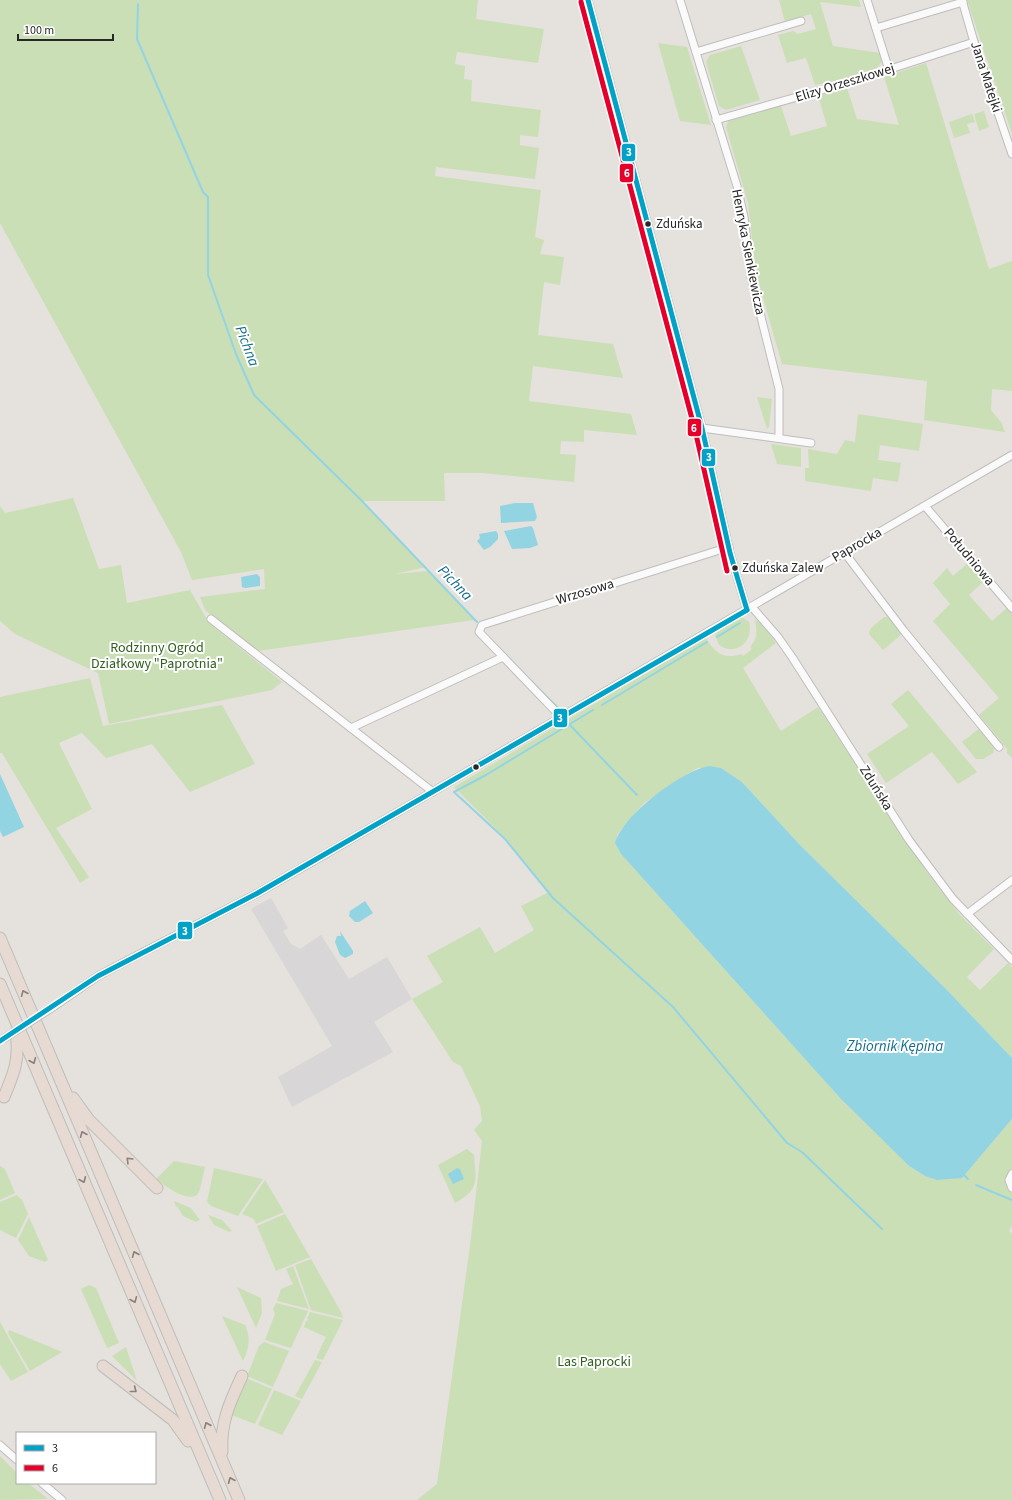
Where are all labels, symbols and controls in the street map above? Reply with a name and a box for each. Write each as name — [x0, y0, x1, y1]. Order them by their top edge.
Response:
scale bar — [18, 16, 113, 42]
text: 100 m — [24, 22, 54, 39]
street label: Jana Matejki — [965, 39, 1007, 115]
street label: Elizy Orzeszkowej — [793, 58, 897, 108]
line badge: 3 — [621, 143, 636, 162]
text: 3 — [626, 145, 632, 160]
line badge: 6 — [619, 163, 634, 183]
text: 6 — [624, 166, 630, 181]
street label: Henryka Sienkiewicza — [726, 187, 770, 317]
place label: Zduńska — [656, 215, 702, 233]
marker: Zduńska — [643, 219, 653, 229]
water label: Pichna — [230, 323, 264, 369]
line badge: 6 — [687, 418, 702, 437]
text: 6 — [691, 421, 697, 436]
line badge: 3 — [701, 448, 716, 467]
text: 3 — [706, 450, 712, 465]
street label: Paprocka — [828, 523, 886, 567]
street label: Południowa — [939, 524, 999, 590]
place label: Zduńska Zalew — [742, 559, 824, 577]
water label: Pichna — [433, 561, 477, 605]
marker: Zduńska Zalew — [730, 563, 740, 573]
street label: Wrzosowa — [554, 574, 616, 610]
park label: Rodzinny Ogród Działkowy "Paprotnia" — [91, 638, 223, 674]
line badge: 3 — [553, 708, 568, 728]
text: 3 — [557, 711, 563, 726]
street label: Zduńska — [854, 761, 898, 815]
unlabelled marker — [471, 762, 481, 772]
line badge: 3 — [177, 921, 193, 940]
text: 3 — [182, 924, 188, 939]
one-way arrow — [20, 990, 28, 997]
water label: Zbiornik Kępina — [846, 1036, 943, 1057]
one-way arrow — [28, 1057, 36, 1064]
one-way arrow — [80, 1131, 88, 1138]
one-way arrow — [126, 1157, 134, 1165]
one-way arrow — [79, 1177, 87, 1184]
one-way arrow — [131, 1250, 139, 1257]
one-way arrow — [130, 1296, 138, 1303]
park label: Las Paprocki — [557, 1352, 631, 1372]
one-way arrow — [130, 1385, 137, 1393]
one-way arrow — [204, 1421, 212, 1429]
legend — [16, 1432, 156, 1484]
text: 3 — [52, 1440, 58, 1457]
text: 6 — [52, 1460, 58, 1477]
one-way arrow — [228, 1477, 236, 1485]

